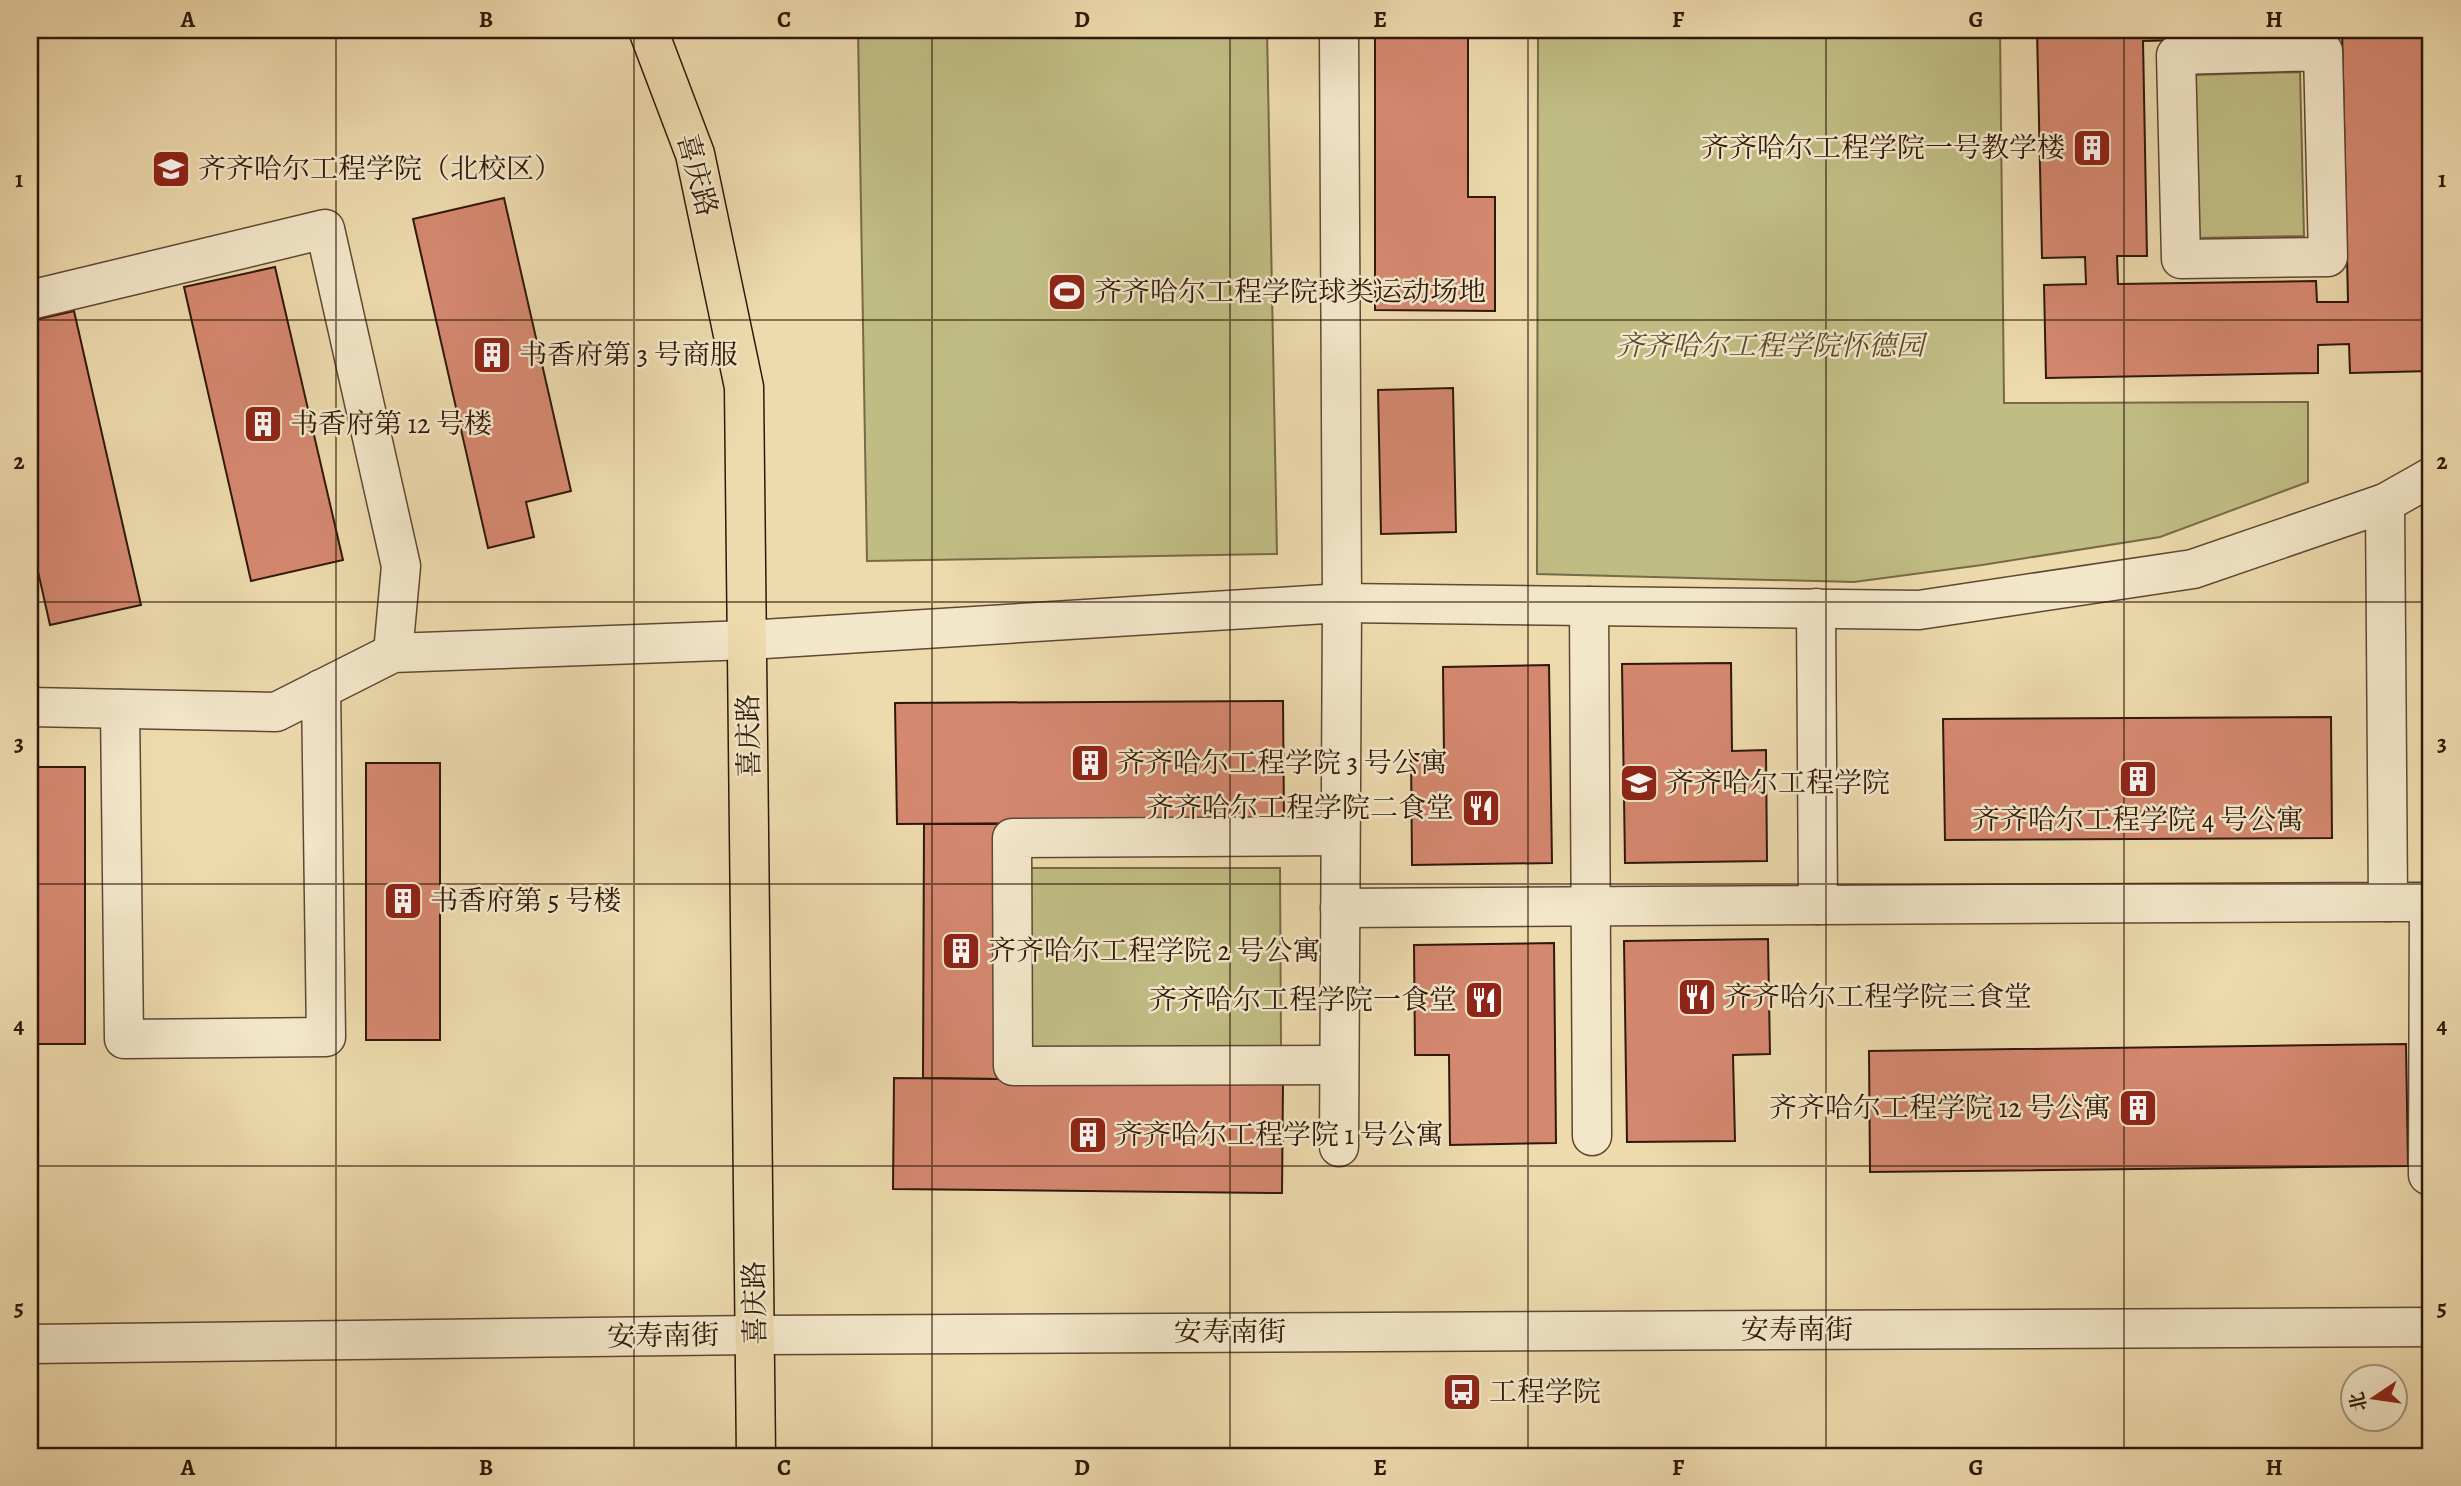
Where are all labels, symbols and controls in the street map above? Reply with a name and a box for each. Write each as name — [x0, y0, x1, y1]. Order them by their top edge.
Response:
text: A — [180, 4, 196, 35]
text: B — [479, 4, 493, 35]
text: C — [777, 4, 791, 35]
text: D — [1074, 4, 1090, 35]
text: E — [1373, 4, 1387, 35]
text: F — [1672, 4, 1685, 35]
text: G — [1968, 4, 1984, 35]
text: H — [2265, 4, 2283, 35]
building icon: 齐齐哈尔工程学院一号教学楼 — [2071, 127, 2113, 169]
place label: 齐齐哈尔工程学院一号教学楼 — [1701, 129, 2065, 167]
street label: 喜庆路 — [668, 130, 726, 220]
school or university icon: 齐齐哈尔工程学院（北校区） — [150, 148, 192, 190]
place label: 齐齐哈尔工程学院（北校区） — [198, 150, 562, 188]
text: 1 — [15, 164, 23, 195]
text: 1 — [2438, 164, 2446, 195]
sports icon: 齐齐哈尔工程学院球类运动场地 — [1046, 271, 1088, 313]
place label: 齐齐哈尔工程学院球类运动场地 — [1094, 273, 1486, 311]
park label: 齐齐哈尔工程学院怀德园 — [1616, 327, 1928, 365]
building icon: 书香府第 3 号商服 — [471, 334, 513, 376]
place label: 书香府第 3 号商服 — [519, 336, 738, 374]
building icon: 书香府第 12 号楼 — [242, 403, 284, 445]
place label: 书香府第 12 号楼 — [290, 405, 492, 443]
text: 2 — [13, 446, 25, 477]
text: 2 — [2436, 446, 2448, 477]
street label: 喜庆路 — [729, 694, 769, 778]
text: 3 — [14, 728, 24, 759]
text: 3 — [2437, 728, 2447, 759]
building icon: 齐齐哈尔工程学院 3 号公寓 — [1069, 742, 1111, 784]
place label: 齐齐哈尔工程学院 3 号公寓 — [1117, 744, 1448, 782]
building icon: 齐齐哈尔工程学院 4 号公寓 — [2117, 758, 2159, 800]
school or university icon: 齐齐哈尔工程学院 — [1618, 762, 1660, 804]
place label: 齐齐哈尔工程学院 — [1666, 764, 1890, 802]
restaurant icon: 齐齐哈尔工程学院二食堂 — [1460, 787, 1502, 829]
place label: 齐齐哈尔工程学院二食堂 — [1146, 789, 1454, 827]
place label: 齐齐哈尔工程学院 4 号公寓 — [1972, 801, 2304, 839]
building icon: 书香府第 5 号楼 — [382, 880, 424, 922]
place label: 书香府第 5 号楼 — [430, 882, 621, 920]
building icon: 齐齐哈尔工程学院 2 号公寓 — [940, 930, 982, 972]
place label: 齐齐哈尔工程学院 2 号公寓 — [988, 932, 1320, 970]
restaurant icon: 齐齐哈尔工程学院三食堂 — [1676, 976, 1718, 1018]
place label: 齐齐哈尔工程学院三食堂 — [1724, 978, 2032, 1016]
restaurant icon: 齐齐哈尔工程学院一食堂 — [1463, 979, 1505, 1021]
place label: 齐齐哈尔工程学院一食堂 — [1149, 981, 1457, 1019]
text: 4 — [14, 1010, 25, 1041]
text: 4 — [2437, 1010, 2448, 1041]
building icon: 齐齐哈尔工程学院 12 号公寓 — [2117, 1087, 2159, 1129]
place label: 齐齐哈尔工程学院 12 号公寓 — [1769, 1089, 2111, 1127]
building icon: 齐齐哈尔工程学院 1 号公寓 — [1067, 1114, 1109, 1156]
place label: 齐齐哈尔工程学院 1 号公寓 — [1115, 1116, 1444, 1154]
street label: 喜庆路 — [735, 1261, 775, 1345]
text: 5 — [14, 1292, 24, 1323]
text: 5 — [2437, 1292, 2447, 1323]
street label: 安寿南街 — [1741, 1311, 1853, 1349]
street label: 安寿南街 — [1174, 1313, 1286, 1351]
street label: 安寿南街 — [607, 1316, 719, 1356]
north arrow — [2338, 1364, 2408, 1434]
bus stop icon: 工程学院 — [1441, 1371, 1483, 1413]
place label: 工程学院 — [1489, 1373, 1601, 1411]
text: 北 — [2344, 1389, 2373, 1414]
text: A — [180, 1452, 196, 1483]
text: B — [479, 1452, 493, 1483]
text: C — [777, 1452, 791, 1483]
text: D — [1074, 1452, 1090, 1483]
text: E — [1373, 1452, 1387, 1483]
text: F — [1672, 1452, 1685, 1483]
text: G — [1968, 1452, 1984, 1483]
text: H — [2265, 1452, 2283, 1483]

